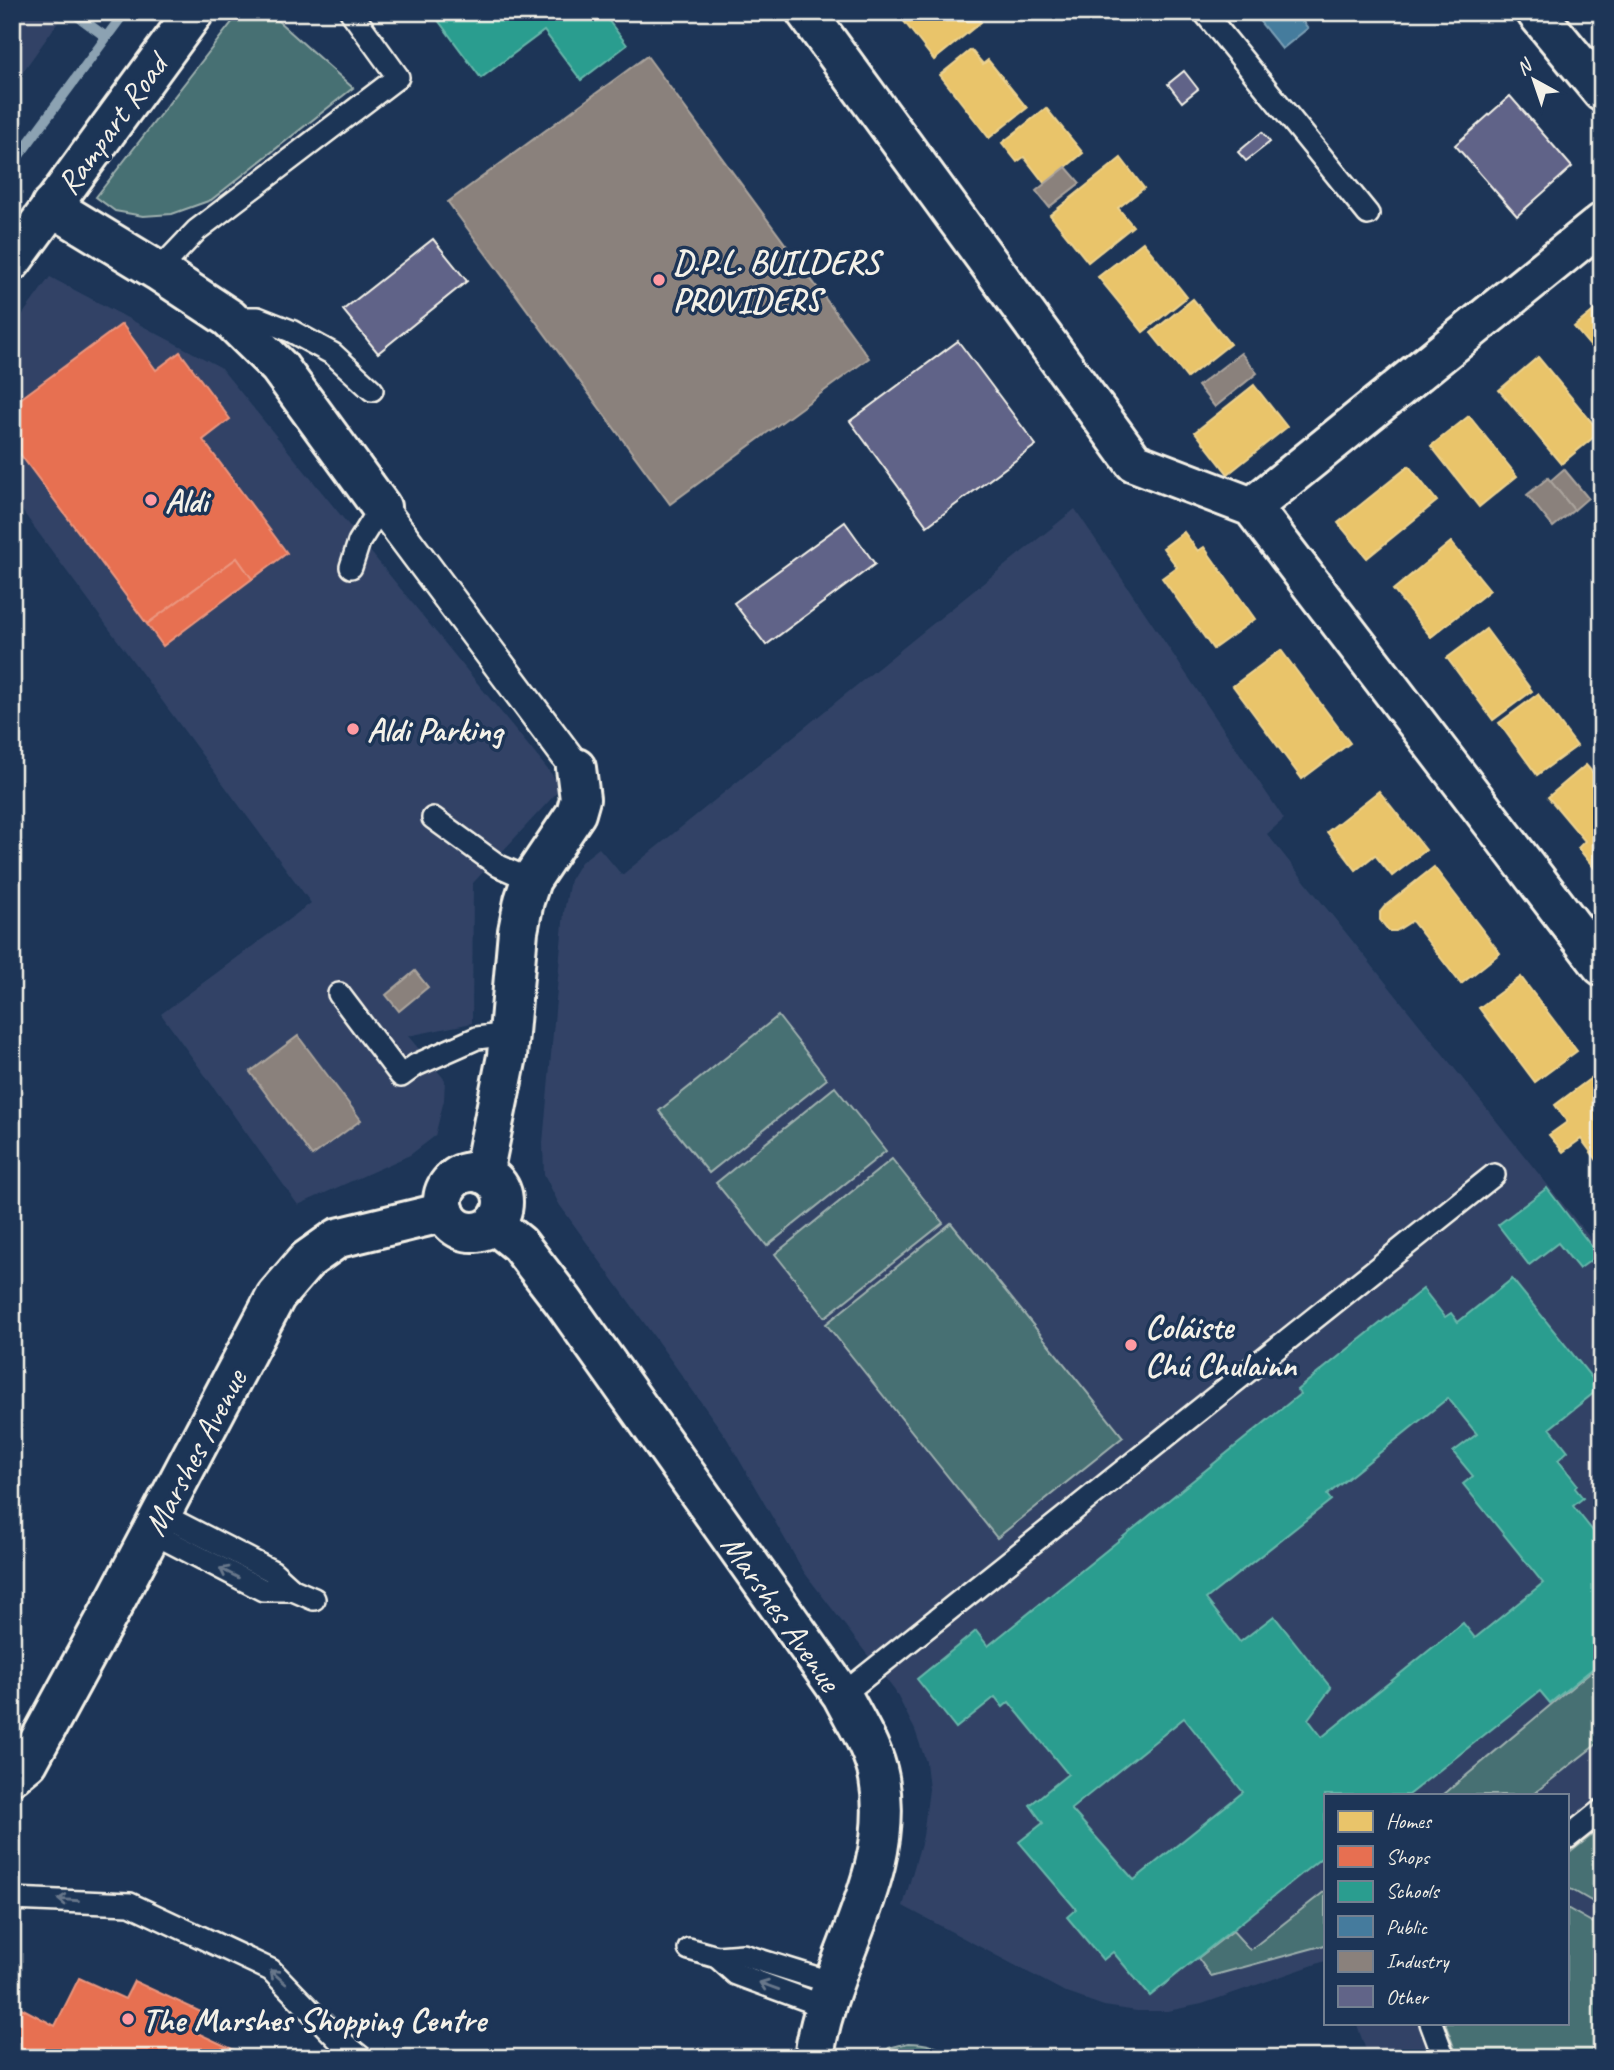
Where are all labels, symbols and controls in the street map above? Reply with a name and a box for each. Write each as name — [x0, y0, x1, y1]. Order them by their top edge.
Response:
street label: Rampart Road — [47, 42, 180, 203]
north arrow — [1498, 46, 1568, 116]
text: N — [1511, 53, 1538, 81]
place label: D.P.L. BUILDERS PROVIDERS — [673, 241, 884, 321]
marker: D.P.L. BUILDERS PROVIDERS — [651, 272, 667, 288]
place label: Aldi — [165, 480, 212, 522]
marker: Aldi — [143, 492, 159, 508]
place label: Aldi Parking — [367, 709, 506, 751]
marker: Aldi Parking — [345, 721, 361, 737]
place label: Coláiste Chú Chulainn — [1145, 1306, 1297, 1386]
marker: Coláiste Chú Chulainn — [1123, 1337, 1139, 1353]
street label: Marshes Avenue — [134, 1360, 257, 1543]
street label: Marshes Avenue — [712, 1526, 852, 1701]
one-way arrow — [219, 1565, 240, 1579]
legend — [1324, 1794, 1568, 2024]
text: Homes — [1386, 1808, 1433, 1834]
text: Shops — [1386, 1844, 1431, 1870]
text: Schools — [1386, 1878, 1440, 1904]
one-way arrow — [56, 1894, 79, 1907]
text: Public — [1386, 1914, 1428, 1940]
text: Industry — [1386, 1948, 1450, 1974]
one-way arrow — [269, 1969, 287, 1985]
one-way arrow — [758, 1979, 780, 1991]
text: Other — [1386, 1984, 1429, 2010]
place label: The Marshes Shopping Centre — [142, 1999, 488, 2041]
marker: The Marshes Shopping Centre — [120, 2011, 136, 2027]

